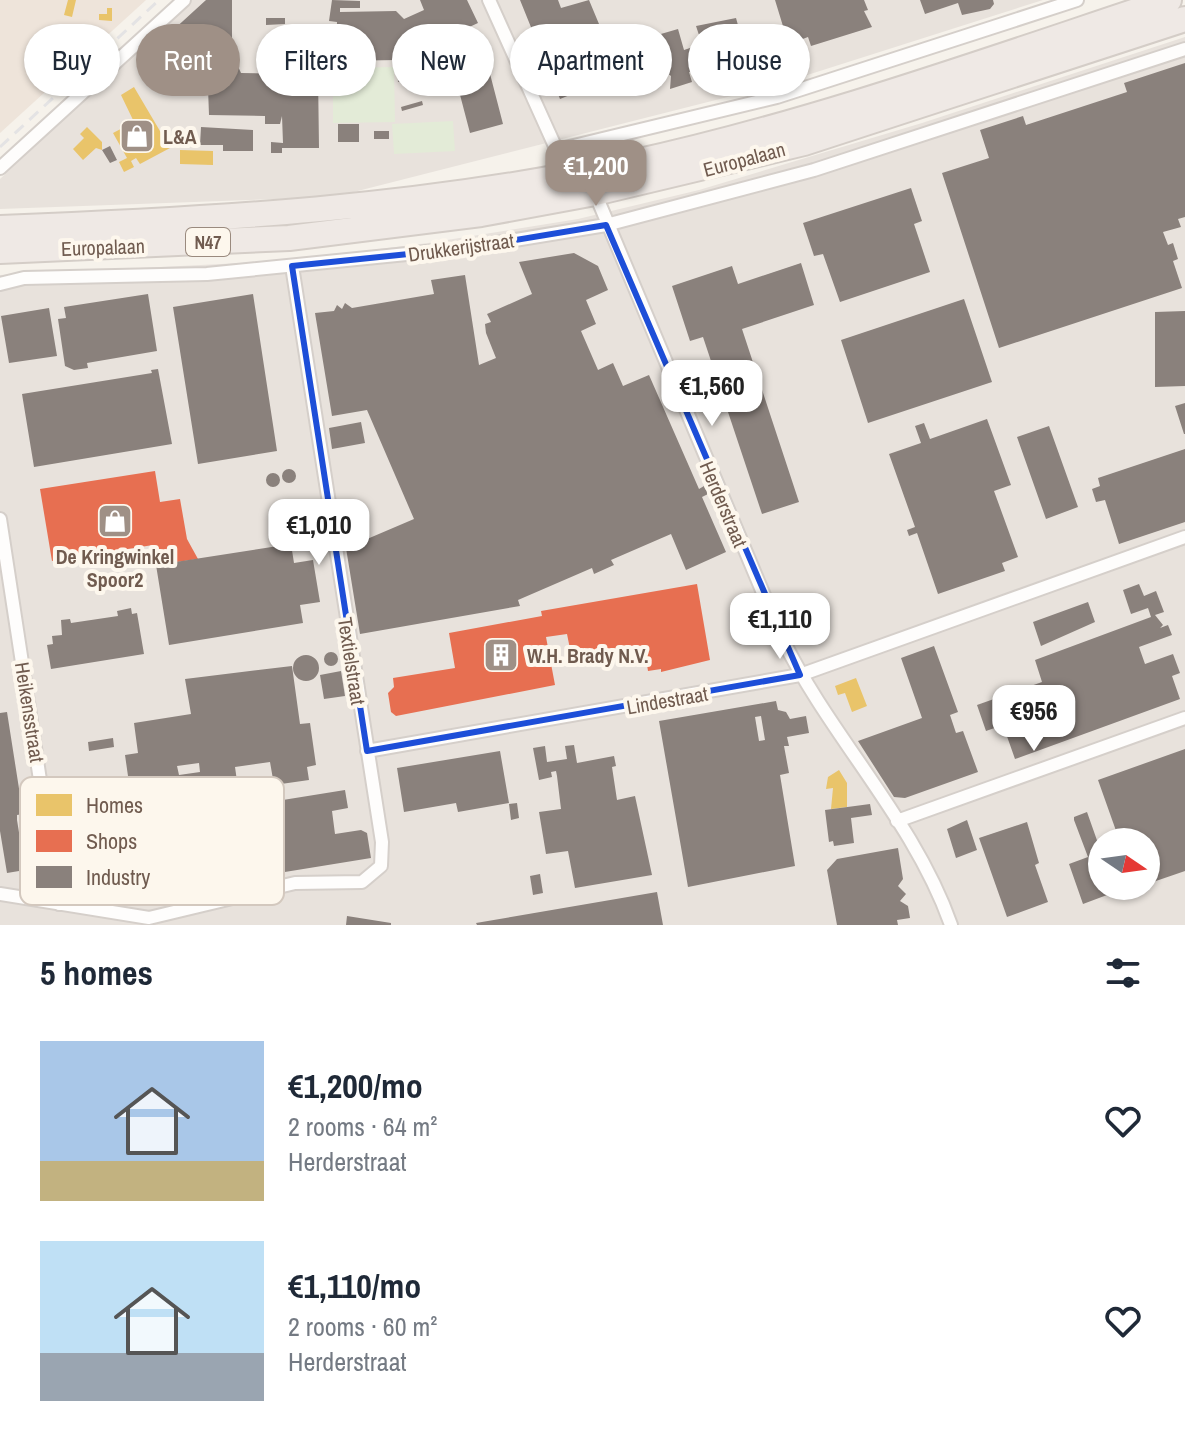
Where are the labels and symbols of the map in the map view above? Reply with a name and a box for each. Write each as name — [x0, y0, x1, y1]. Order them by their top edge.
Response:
shop icon: L&A — [118, 117, 156, 155]
place label: L&A — [163, 123, 197, 150]
street label: Europalaan — [700, 135, 788, 183]
pin: €1,200 — [531, 140, 661, 208]
street label: Drukkerijstraat — [406, 226, 516, 268]
road number: N47 — [186, 228, 230, 256]
street label: Europalaan — [61, 232, 145, 262]
pin: €1,560 — [647, 360, 777, 428]
street label: Herderstraat — [694, 457, 754, 552]
pin: €1,010 — [254, 499, 384, 567]
shop icon: De Kringwinkel Spoor2 — [96, 502, 134, 540]
place label: De Kringwinkel Spoor2 — [56, 543, 174, 593]
pin: €1,110 — [715, 593, 845, 661]
street label: Textielstraat — [332, 615, 372, 707]
building icon: W.H. Brady N.V. — [482, 636, 520, 674]
place label: W.H. Brady N.V. — [527, 642, 649, 669]
street label: Heikensstraat — [9, 660, 51, 765]
street label: Lindestraat — [624, 680, 710, 720]
pin: €956 — [987, 685, 1081, 753]
legend — [20, 777, 284, 905]
text: Homes — [86, 790, 143, 820]
text: Shops — [86, 826, 137, 856]
north arrow — [1088, 828, 1160, 900]
text: Industry — [86, 862, 150, 892]

